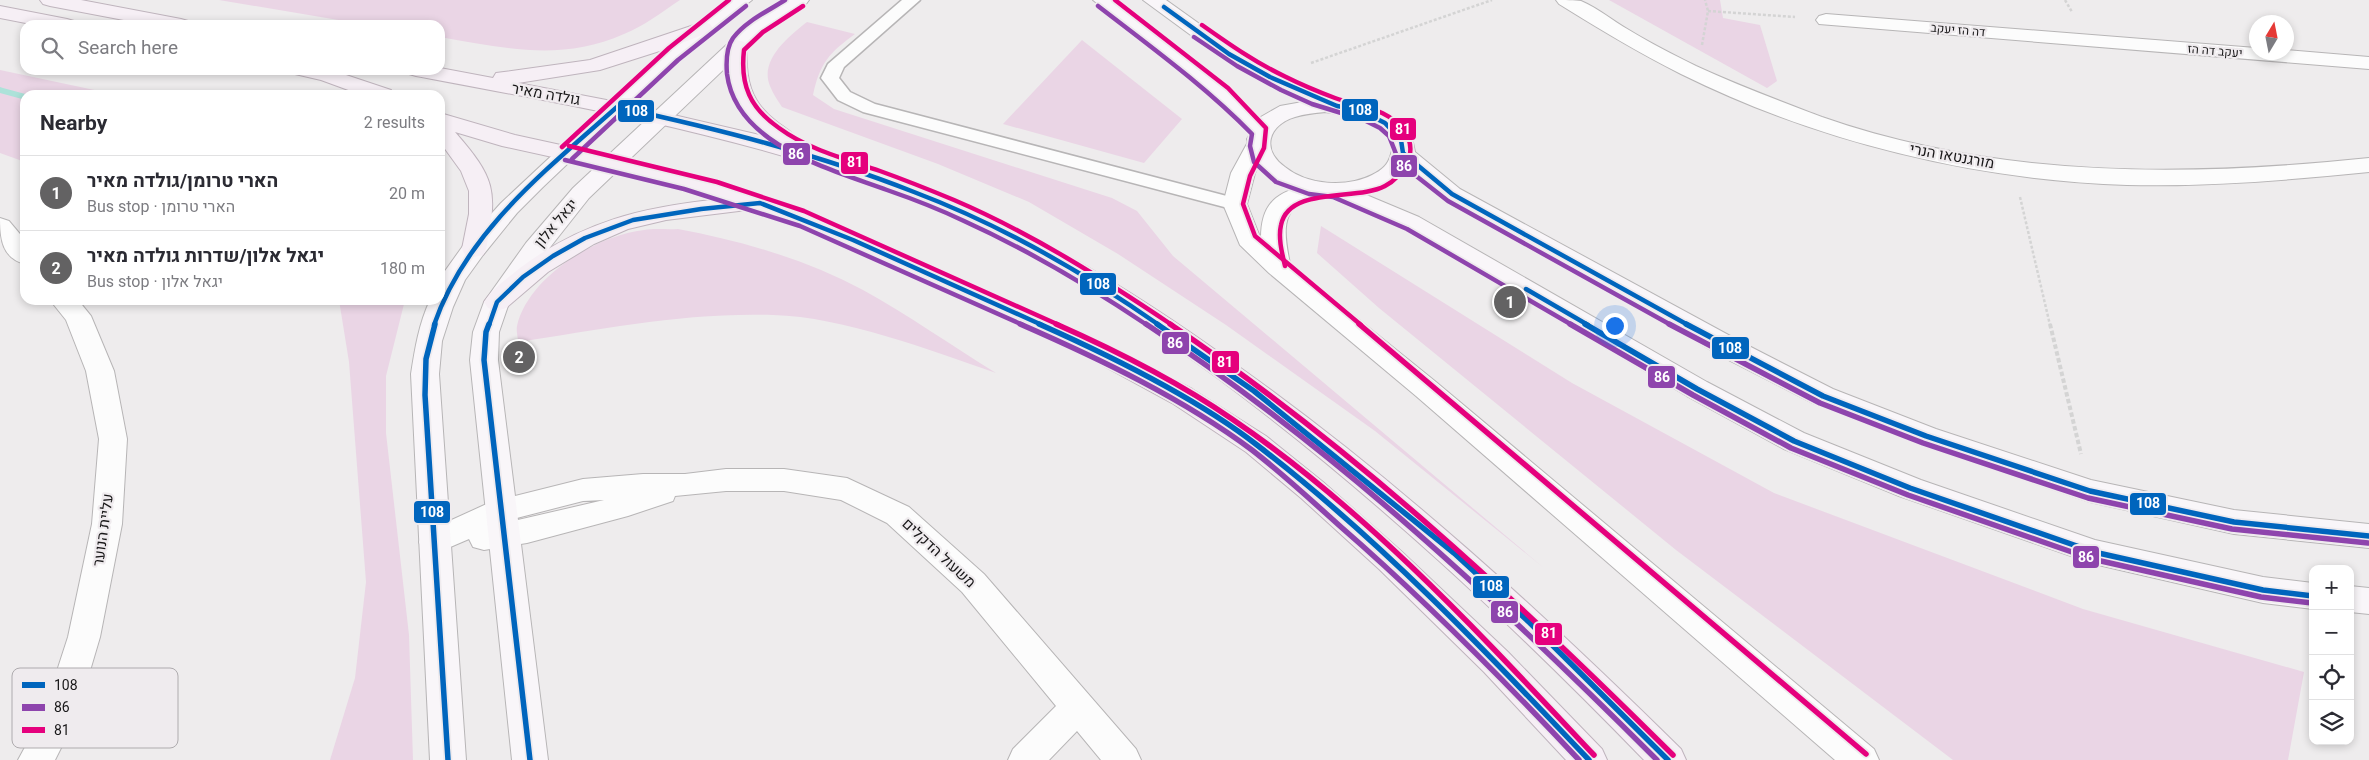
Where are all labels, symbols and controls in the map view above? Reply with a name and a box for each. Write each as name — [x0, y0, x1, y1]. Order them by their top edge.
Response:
north arrow — [2249, 15, 2294, 60]
search box — [20, 20, 445, 75]
street label: דה הז יעקב — [1930, 21, 1986, 39]
icon: search — [38, 34, 66, 62]
text: Search here — [78, 36, 178, 59]
street label: יעקב דה הז — [2187, 42, 2243, 60]
street label: גולדה מאיר — [510, 79, 582, 109]
line badge: 108 — [1341, 98, 1379, 122]
line badge: 108 — [617, 99, 655, 123]
text: 108 — [1348, 102, 1372, 118]
text: 108 — [624, 103, 648, 119]
text: Nearby — [40, 111, 107, 135]
text: 2 results — [364, 113, 425, 132]
line badge: 81 — [1389, 117, 1417, 141]
text: 81 — [1395, 121, 1411, 137]
street label: מורגנטאו הנרי — [1908, 140, 1996, 172]
line badge: 86 — [782, 142, 811, 166]
text: 86 — [788, 146, 804, 162]
line badge: 81 — [840, 151, 869, 175]
text: 81 — [847, 154, 863, 170]
line badge: 86 — [1390, 154, 1418, 178]
text: 86 — [1396, 158, 1412, 174]
text: הארי טרומן/גולדה מאיר — [87, 169, 278, 192]
text: 1 — [51, 184, 61, 203]
text: 20 m — [389, 184, 425, 203]
street label: יגאל אלון — [531, 195, 581, 251]
text: Bus stop · הארי טרומן — [87, 197, 235, 216]
text: יגאל אלון/שדרות גולדה מאיר — [87, 244, 324, 267]
text: 2 — [51, 259, 61, 278]
text: 180 m — [380, 259, 425, 278]
text: Bus stop · יגאל אלון — [87, 272, 223, 291]
line badge: 108 — [1079, 272, 1117, 296]
text: 108 — [1086, 276, 1110, 292]
pin: 1 — [1494, 283, 1526, 321]
your location — [1602, 313, 1628, 339]
line badge: 86 — [1161, 331, 1190, 355]
text: 86 — [1167, 335, 1183, 351]
line badge: 108 — [1711, 336, 1750, 360]
pin: 2 — [503, 338, 535, 376]
text: 108 — [1718, 340, 1742, 356]
line badge: 81 — [1211, 350, 1240, 374]
text: 81 — [1217, 354, 1233, 370]
line badge: 86 — [1647, 365, 1676, 389]
text: 86 — [1654, 369, 1670, 385]
street label: עליית הנוער — [89, 492, 117, 568]
line badge: 108 — [2129, 492, 2167, 516]
text: 108 — [2136, 495, 2160, 511]
line badge: 108 — [413, 500, 451, 524]
text: 108 — [420, 504, 444, 520]
street label: משעול הדקלים — [899, 514, 979, 592]
line badge: 86 — [2072, 545, 2100, 569]
text: 86 — [2078, 549, 2094, 565]
map controls — [2309, 565, 2354, 745]
button: + — [2309, 565, 2354, 610]
line badge: 108 — [1472, 575, 1510, 599]
text: 108 — [1479, 578, 1503, 594]
line badge: 86 — [1490, 600, 1519, 624]
text: 86 — [1497, 604, 1513, 620]
button: − — [2309, 610, 2354, 655]
line badge: 81 — [1534, 622, 1563, 646]
text: 81 — [1541, 625, 1557, 641]
button: locate — [2309, 655, 2354, 700]
legend — [12, 668, 178, 748]
text: 108 — [54, 677, 78, 693]
text: 86 — [54, 699, 70, 715]
button: layers — [2309, 700, 2354, 745]
text: 81 — [54, 722, 70, 738]

